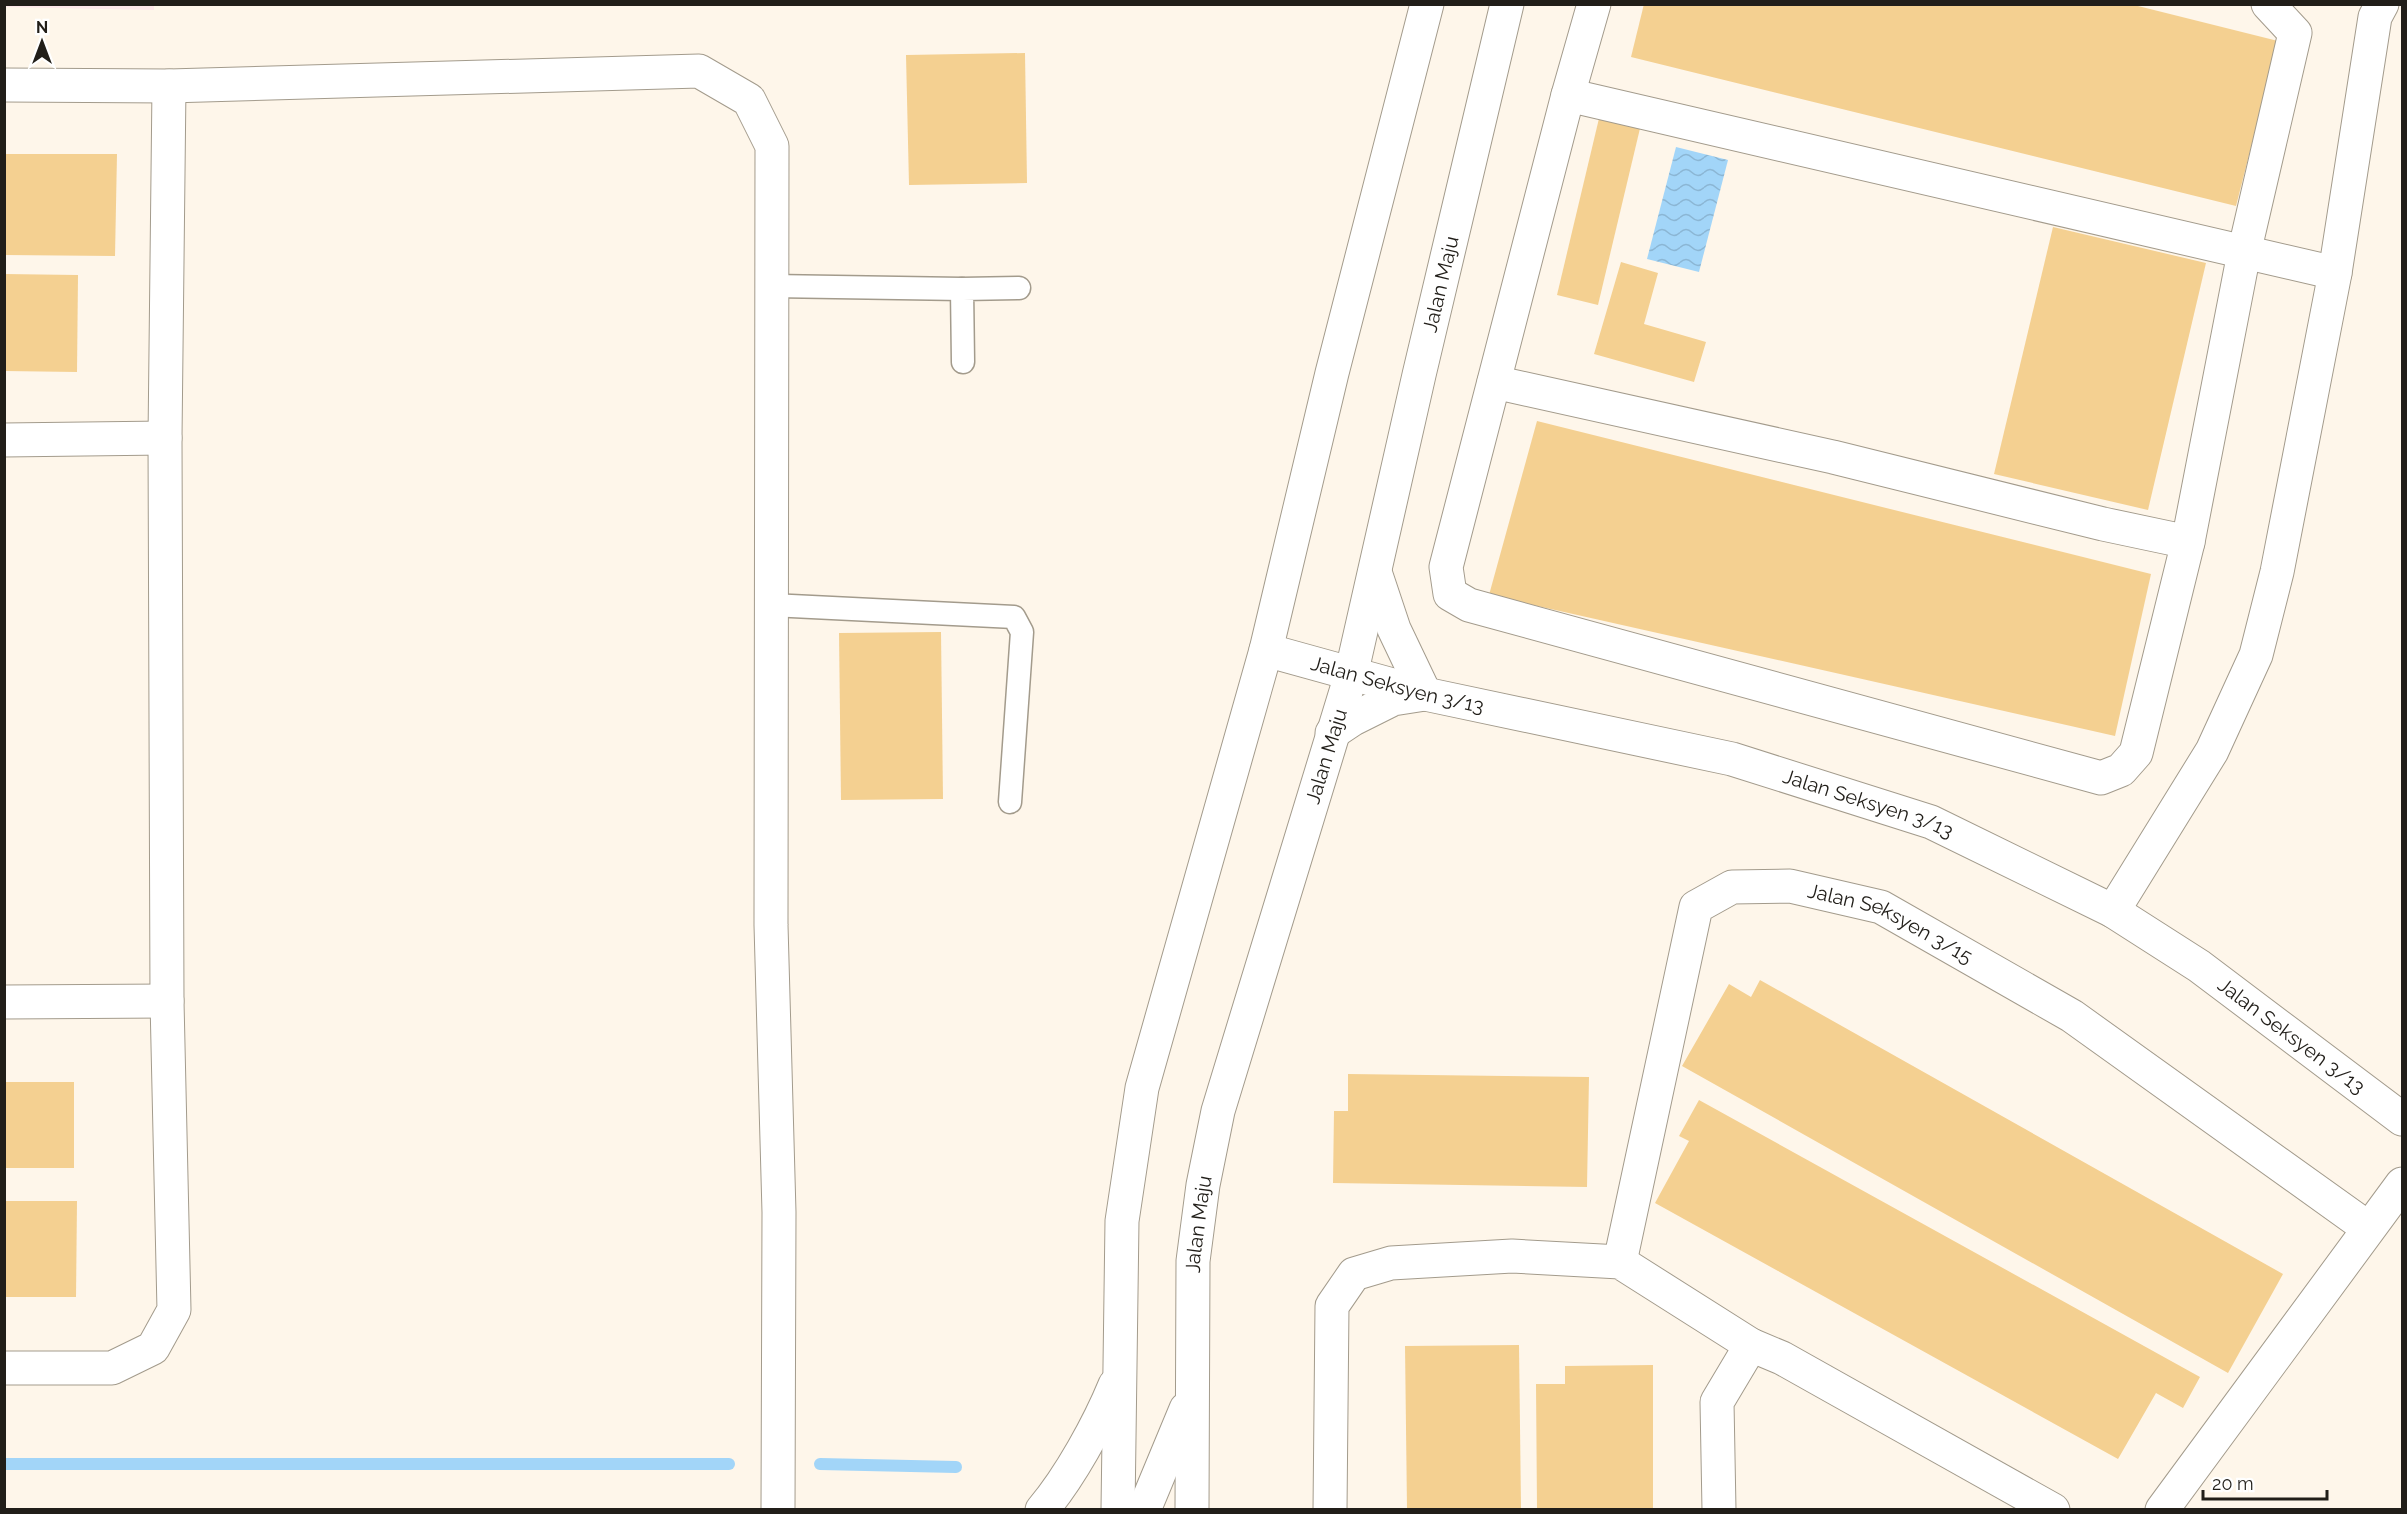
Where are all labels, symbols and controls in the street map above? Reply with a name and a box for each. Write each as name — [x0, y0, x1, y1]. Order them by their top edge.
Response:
north arrow — [12, 12, 72, 72]
text: N — [36, 18, 48, 37]
street label: Jalan Maju — [1418, 234, 1464, 335]
street label: Jalan Seksyen 3/13 — [1308, 651, 1486, 718]
street label: Jalan Maju — [1300, 706, 1352, 807]
street label: Jalan Seksyen 3/13 — [1780, 764, 1957, 843]
street label: Jalan Seksyen 3/15 — [1805, 878, 1977, 969]
street label: Jalan Seksyen 3/13 — [2213, 973, 2370, 1099]
street label: Jalan Maju — [1181, 1173, 1217, 1273]
scale bar — [2203, 1463, 2328, 1501]
text: 20 m — [2212, 1473, 2254, 1494]

